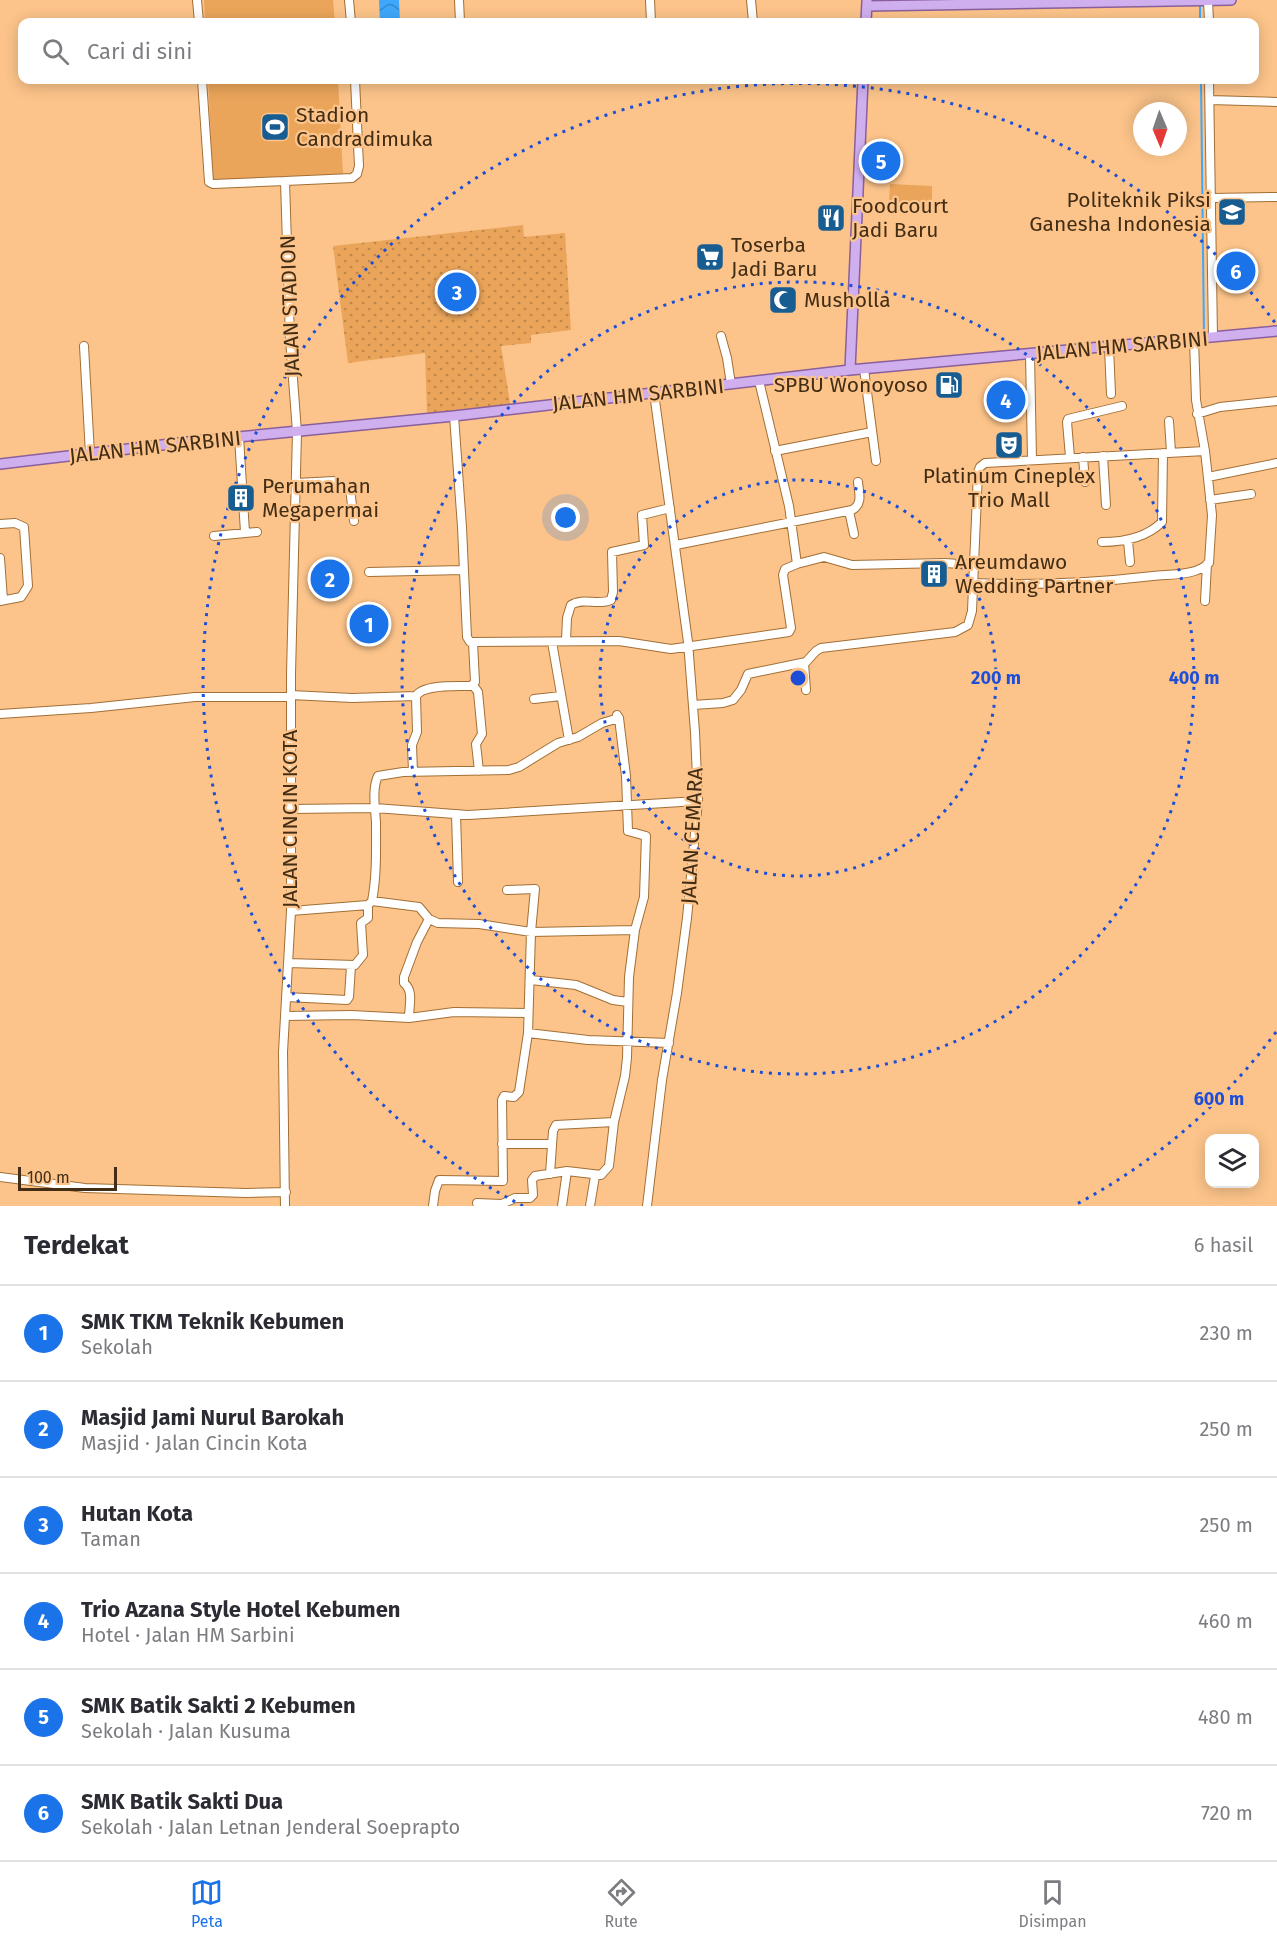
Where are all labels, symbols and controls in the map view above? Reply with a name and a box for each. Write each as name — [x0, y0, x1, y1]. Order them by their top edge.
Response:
search box — [18, 18, 1259, 84]
icon: search — [39, 35, 72, 68]
text: Cari di sini — [87, 38, 192, 65]
place label: Stadion Candradimuka — [296, 102, 433, 152]
north arrow — [1133, 102, 1187, 156]
sports icon: Stadion Candradimuka — [259, 111, 291, 143]
pin: 5 — [862, 138, 900, 184]
place label: Politeknik Piksi Ganesha Indonesia — [1029, 187, 1211, 237]
place label: Foodcourt Jadi Baru — [852, 193, 949, 243]
school or university icon: Politeknik Piksi Ganesha Indonesia — [1216, 196, 1248, 228]
restaurant icon: Foodcourt Jadi Baru — [815, 202, 847, 234]
place label: Toserba Jadi Baru — [731, 232, 817, 282]
street label: JALAN STADION — [275, 234, 305, 378]
supermarket icon: Toserba Jadi Baru — [694, 241, 726, 273]
pin: 6 — [1216, 248, 1256, 294]
pin: 3 — [438, 270, 476, 314]
mosque icon: Musholla — [767, 284, 799, 316]
place label: Musholla — [804, 287, 891, 313]
street label: JALAN HM SARBINI — [1035, 326, 1209, 366]
fuel station icon: SPBU Wonoyoso — [933, 369, 965, 401]
place label: SPBU Wonoyoso — [774, 372, 928, 398]
street label: JALAN HM SARBINI — [551, 373, 725, 417]
pin: 4 — [986, 378, 1026, 422]
street label: JALAN HM SARBINI — [68, 425, 242, 469]
theatre icon: Platinum Cineplex Trio Mall — [993, 429, 1025, 461]
place label: Platinum Cineplex Trio Mall — [923, 463, 1096, 513]
place label: Perumahan Megapermai — [262, 473, 379, 523]
building icon: Perumahan Megapermai — [225, 482, 257, 514]
your location — [551, 503, 580, 532]
place label: Areumdawo Wedding Partner — [955, 549, 1113, 599]
pin: 2 — [310, 556, 350, 602]
building icon: Areumdawo Wedding Partner — [918, 558, 950, 590]
pin: 1 — [350, 602, 388, 646]
text: 200 m — [971, 667, 1021, 689]
text: 400 m — [1169, 667, 1219, 689]
centre of rings — [788, 668, 808, 688]
street label: JALAN CINCIN KOTA — [277, 730, 303, 908]
street label: JALAN CEMARA — [675, 767, 709, 905]
text: 600 m — [1194, 1088, 1244, 1110]
map controls — [1205, 1134, 1259, 1188]
button: layers — [1205, 1134, 1259, 1188]
scale bar — [18, 1164, 117, 1192]
text: 100 m — [27, 1168, 70, 1187]
text: Terdekat — [24, 1230, 129, 1261]
text: 6 hasil — [1194, 1233, 1253, 1257]
text: SMK TKM Teknik Kebumen — [81, 1308, 344, 1335]
text: 1 — [39, 1321, 48, 1345]
text: 230 m — [1200, 1321, 1253, 1345]
text: Sekolah — [81, 1335, 153, 1359]
text: Masjid Jami Nurul Barokah — [81, 1404, 344, 1431]
text: 2 — [38, 1417, 49, 1441]
text: 250 m — [1199, 1417, 1253, 1441]
text: Masjid · Jalan Cincin Kota — [81, 1431, 308, 1455]
text: Hutan Kota — [81, 1500, 193, 1527]
text: 3 — [38, 1513, 49, 1537]
text: 250 m — [1199, 1513, 1253, 1537]
text: Taman — [81, 1527, 141, 1551]
text: Trio Azana Style Hotel Kebumen — [81, 1596, 401, 1623]
text: 4 — [38, 1609, 49, 1633]
text: 460 m — [1198, 1609, 1253, 1633]
text: Hotel · Jalan HM Sarbini — [81, 1623, 295, 1647]
text: SMK Batik Sakti 2 Kebumen — [81, 1692, 356, 1719]
text: 5 — [38, 1705, 49, 1729]
text: 480 m — [1198, 1705, 1253, 1729]
text: Sekolah · Jalan Kusuma — [81, 1719, 291, 1743]
text: SMK Batik Sakti Dua — [81, 1788, 283, 1815]
text: 6 — [38, 1801, 49, 1825]
text: 720 m — [1201, 1801, 1253, 1825]
text: Sekolah · Jalan Letnan Jenderal Soeprapto — [81, 1815, 460, 1839]
tab: Peta — [190, 1876, 223, 1931]
tab: Rute — [604, 1876, 638, 1931]
tab: Disimpan — [1019, 1876, 1087, 1931]

